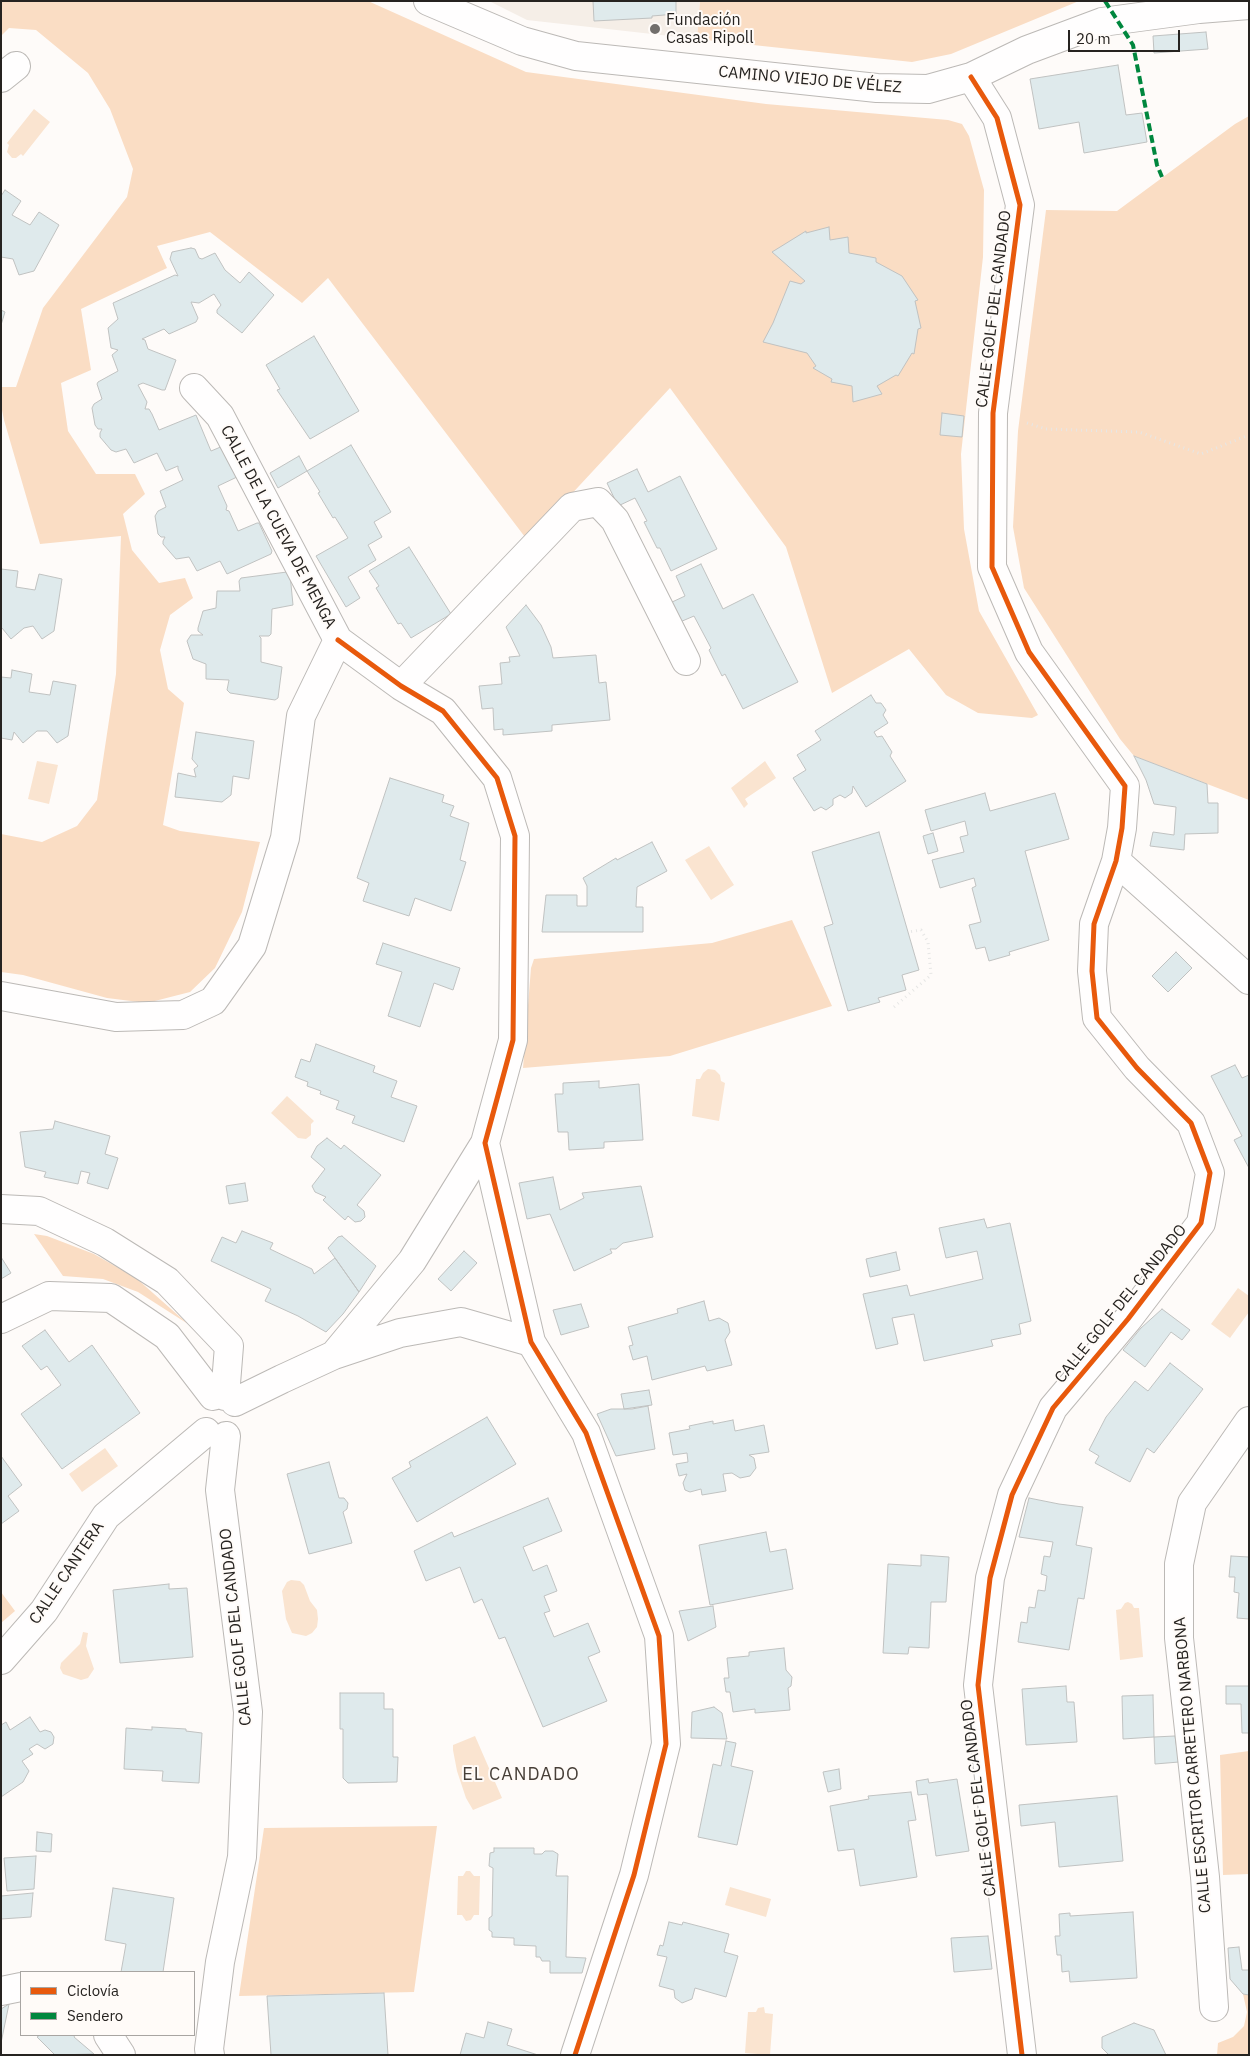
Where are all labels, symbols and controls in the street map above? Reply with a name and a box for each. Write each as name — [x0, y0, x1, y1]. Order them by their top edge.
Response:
place label: Fundación Casas Ripoll — [666, 10, 753, 48]
scale bar — [1070, 20, 1182, 52]
marker: Fundación Casas Ripoll — [648, 22, 662, 36]
text: 20 m — [1076, 29, 1111, 48]
street label: CAMINO VIEJO DE VÉLEZ — [717, 62, 903, 98]
street label: CALLE GOLF DEL CANDADO — [972, 209, 1016, 409]
street label: CALLE DE LA CUEVA DE MENGA — [216, 422, 340, 632]
street label: CALLE GOLF DEL CANDADO — [1051, 1221, 1191, 1387]
street label: CALLE CANTERA — [26, 1518, 108, 1628]
street label: CALLE GOLF DEL CANDADO — [216, 1527, 256, 1727]
street label: CALLE ESCRITOR CARRETERO NARBONA — [1170, 1616, 1216, 1914]
street label: CALLE GOLF DEL CANDADO — [957, 1698, 1001, 1898]
district label: EL CANDADO — [461, 1764, 581, 1786]
legend — [20, 1971, 195, 2036]
text: Ciclovía — [67, 1981, 119, 2000]
text: Sendero — [67, 2006, 123, 2025]

